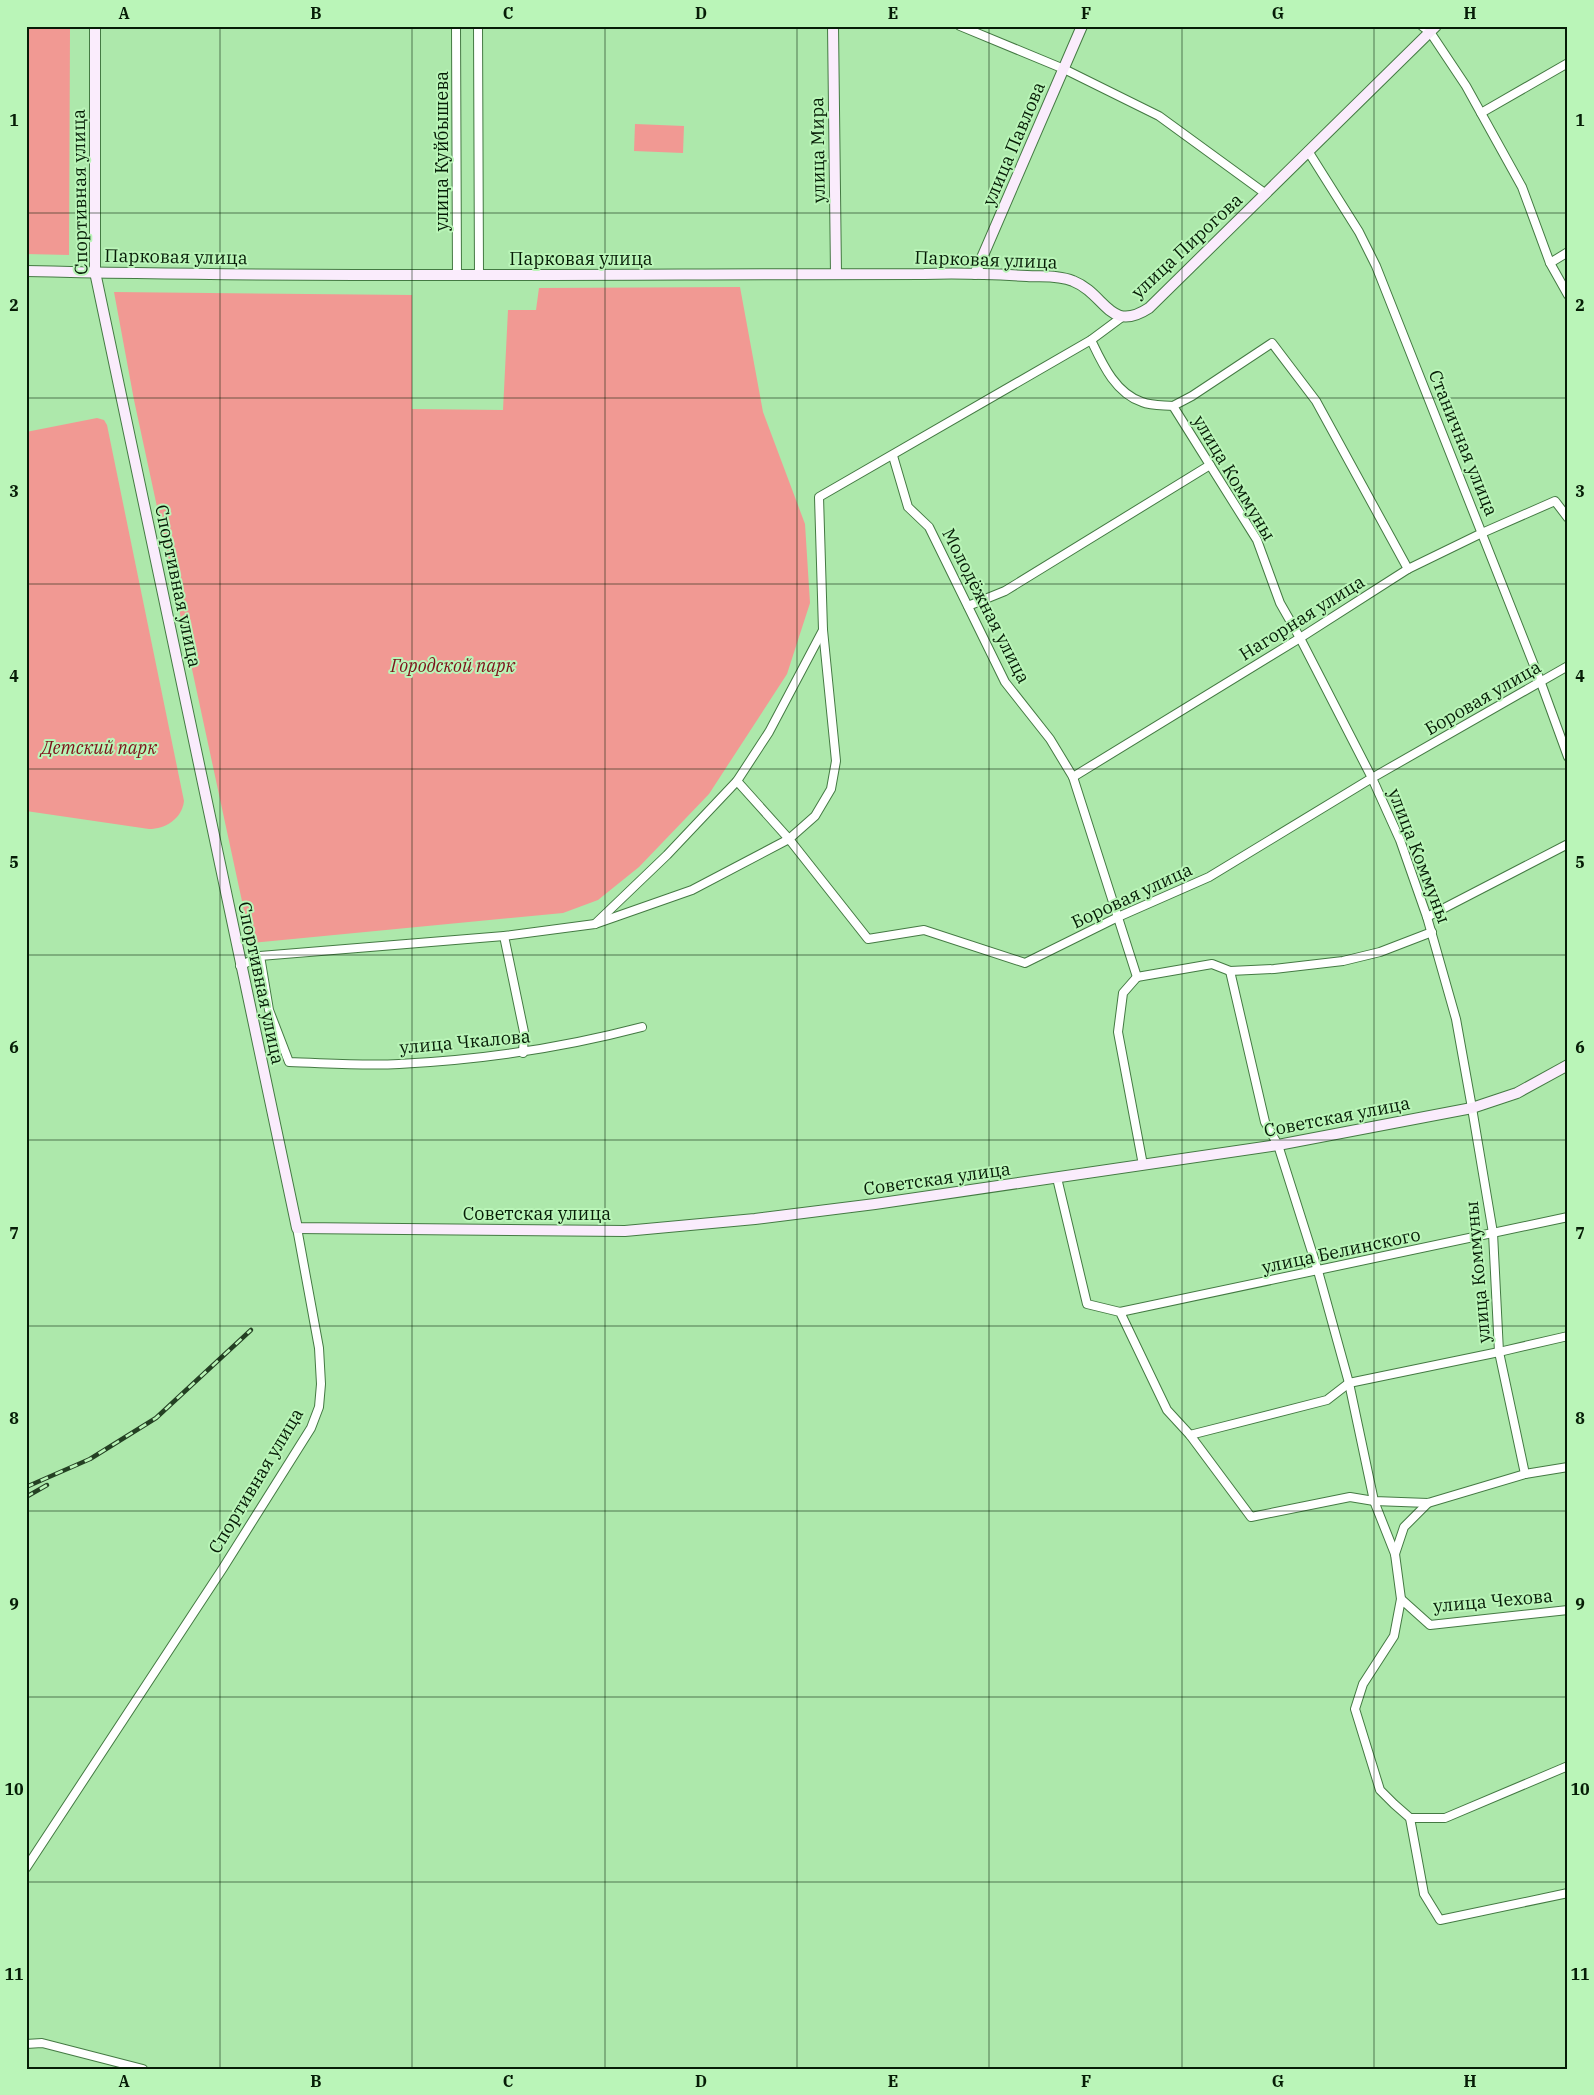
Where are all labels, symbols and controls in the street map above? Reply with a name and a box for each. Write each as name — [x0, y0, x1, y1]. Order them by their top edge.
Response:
text: A — [118, 3, 130, 23]
text: B — [310, 3, 322, 23]
text: C — [503, 3, 513, 23]
text: D — [695, 3, 707, 23]
text: E — [888, 3, 898, 23]
text: F — [1081, 3, 1091, 23]
text: G — [1272, 3, 1284, 23]
text: H — [1464, 3, 1477, 23]
street label: улица Куйбышева — [430, 71, 453, 231]
street label: улица Павлова — [977, 78, 1050, 209]
street label: улица Мира — [805, 97, 830, 203]
street label: Спортивная улица — [67, 109, 92, 275]
text: 1 — [9, 110, 19, 130]
text: 1 — [1575, 110, 1585, 130]
street label: улица Пирогова — [1126, 188, 1247, 303]
street label: Парковая улица — [104, 244, 248, 269]
street label: Парковая улица — [914, 246, 1058, 273]
street label: Парковая улица — [509, 247, 653, 270]
text: 2 — [9, 295, 19, 315]
text: 2 — [1575, 295, 1585, 315]
street label: Станичная улица — [1424, 366, 1503, 519]
street label: улица Коммуны — [1188, 411, 1281, 545]
text: 3 — [9, 481, 19, 501]
text: 3 — [1575, 481, 1585, 501]
street label: Спортивная улица — [150, 502, 207, 670]
street label: Молодёжная улица — [937, 524, 1036, 687]
street label: Нагорная улица — [1235, 570, 1369, 665]
park label: Городской парк — [389, 654, 516, 677]
street label: Боровая улица — [1420, 655, 1545, 740]
text: 4 — [9, 666, 19, 686]
text: 4 — [1575, 666, 1585, 686]
park label: Детский парк — [39, 736, 157, 759]
street label: улица Коммуны — [1383, 785, 1456, 926]
text: 5 — [9, 852, 19, 872]
text: 5 — [1575, 852, 1585, 872]
street label: Боровая улица — [1068, 857, 1196, 934]
street label: Спортивная улица — [233, 899, 290, 1067]
street label: улица Чкалова — [398, 1024, 532, 1059]
text: 6 — [9, 1037, 19, 1057]
text: 6 — [1575, 1037, 1585, 1057]
street label: Советская улица — [1262, 1091, 1412, 1142]
street label: Советская улица — [862, 1157, 1012, 1200]
street label: улица Коммуны — [1460, 1200, 1495, 1344]
street label: Советская улица — [463, 1202, 611, 1225]
street label: улица Белинского — [1259, 1222, 1422, 1279]
text: 7 — [9, 1223, 19, 1243]
text: 7 — [1575, 1223, 1585, 1243]
street label: Спортивная улица — [203, 1404, 308, 1558]
text: 8 — [9, 1408, 19, 1428]
text: 8 — [1575, 1408, 1585, 1428]
street label: улица Чехова — [1432, 1584, 1554, 1617]
text: 9 — [9, 1594, 19, 1614]
text: 9 — [1575, 1594, 1585, 1614]
text: 10 — [4, 1779, 24, 1799]
text: 10 — [1570, 1779, 1590, 1799]
text: 11 — [4, 1964, 24, 1984]
text: 11 — [1570, 1964, 1590, 1984]
text: A — [118, 2071, 130, 2091]
text: B — [310, 2071, 322, 2091]
text: C — [503, 2071, 513, 2091]
text: D — [695, 2071, 707, 2091]
text: E — [888, 2071, 898, 2091]
text: F — [1081, 2071, 1091, 2091]
text: G — [1272, 2071, 1284, 2091]
text: H — [1464, 2071, 1477, 2091]

